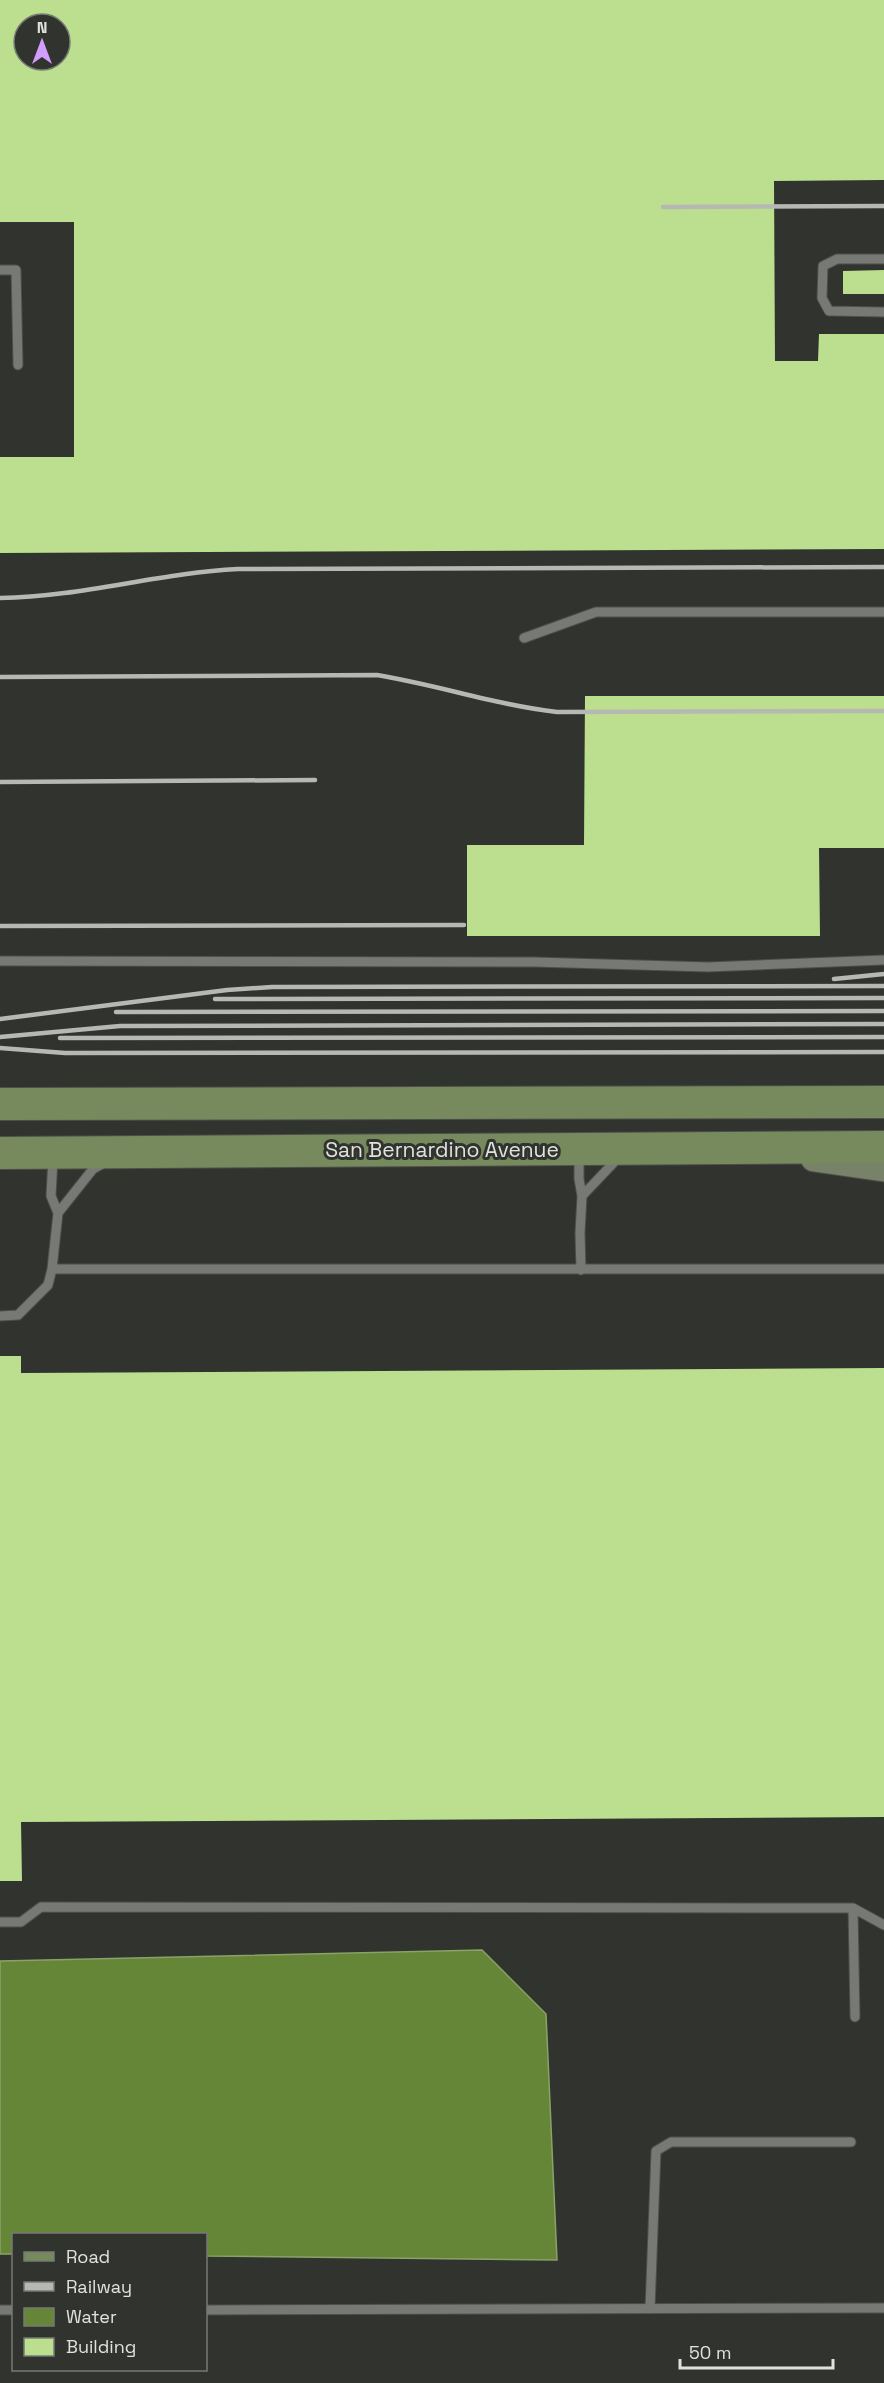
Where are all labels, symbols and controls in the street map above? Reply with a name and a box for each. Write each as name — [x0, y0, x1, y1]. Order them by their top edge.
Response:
north arrow — [12, 12, 72, 72]
text: N — [37, 17, 47, 38]
street label: San Bernardino Avenue — [325, 1136, 559, 1163]
legend — [12, 2233, 207, 2371]
text: Road — [66, 2245, 110, 2268]
text: Railway — [66, 2275, 132, 2298]
text: Water — [66, 2305, 117, 2328]
scale bar — [680, 2332, 833, 2370]
text: Building — [66, 2335, 136, 2358]
text: 50 m — [689, 2341, 731, 2364]

